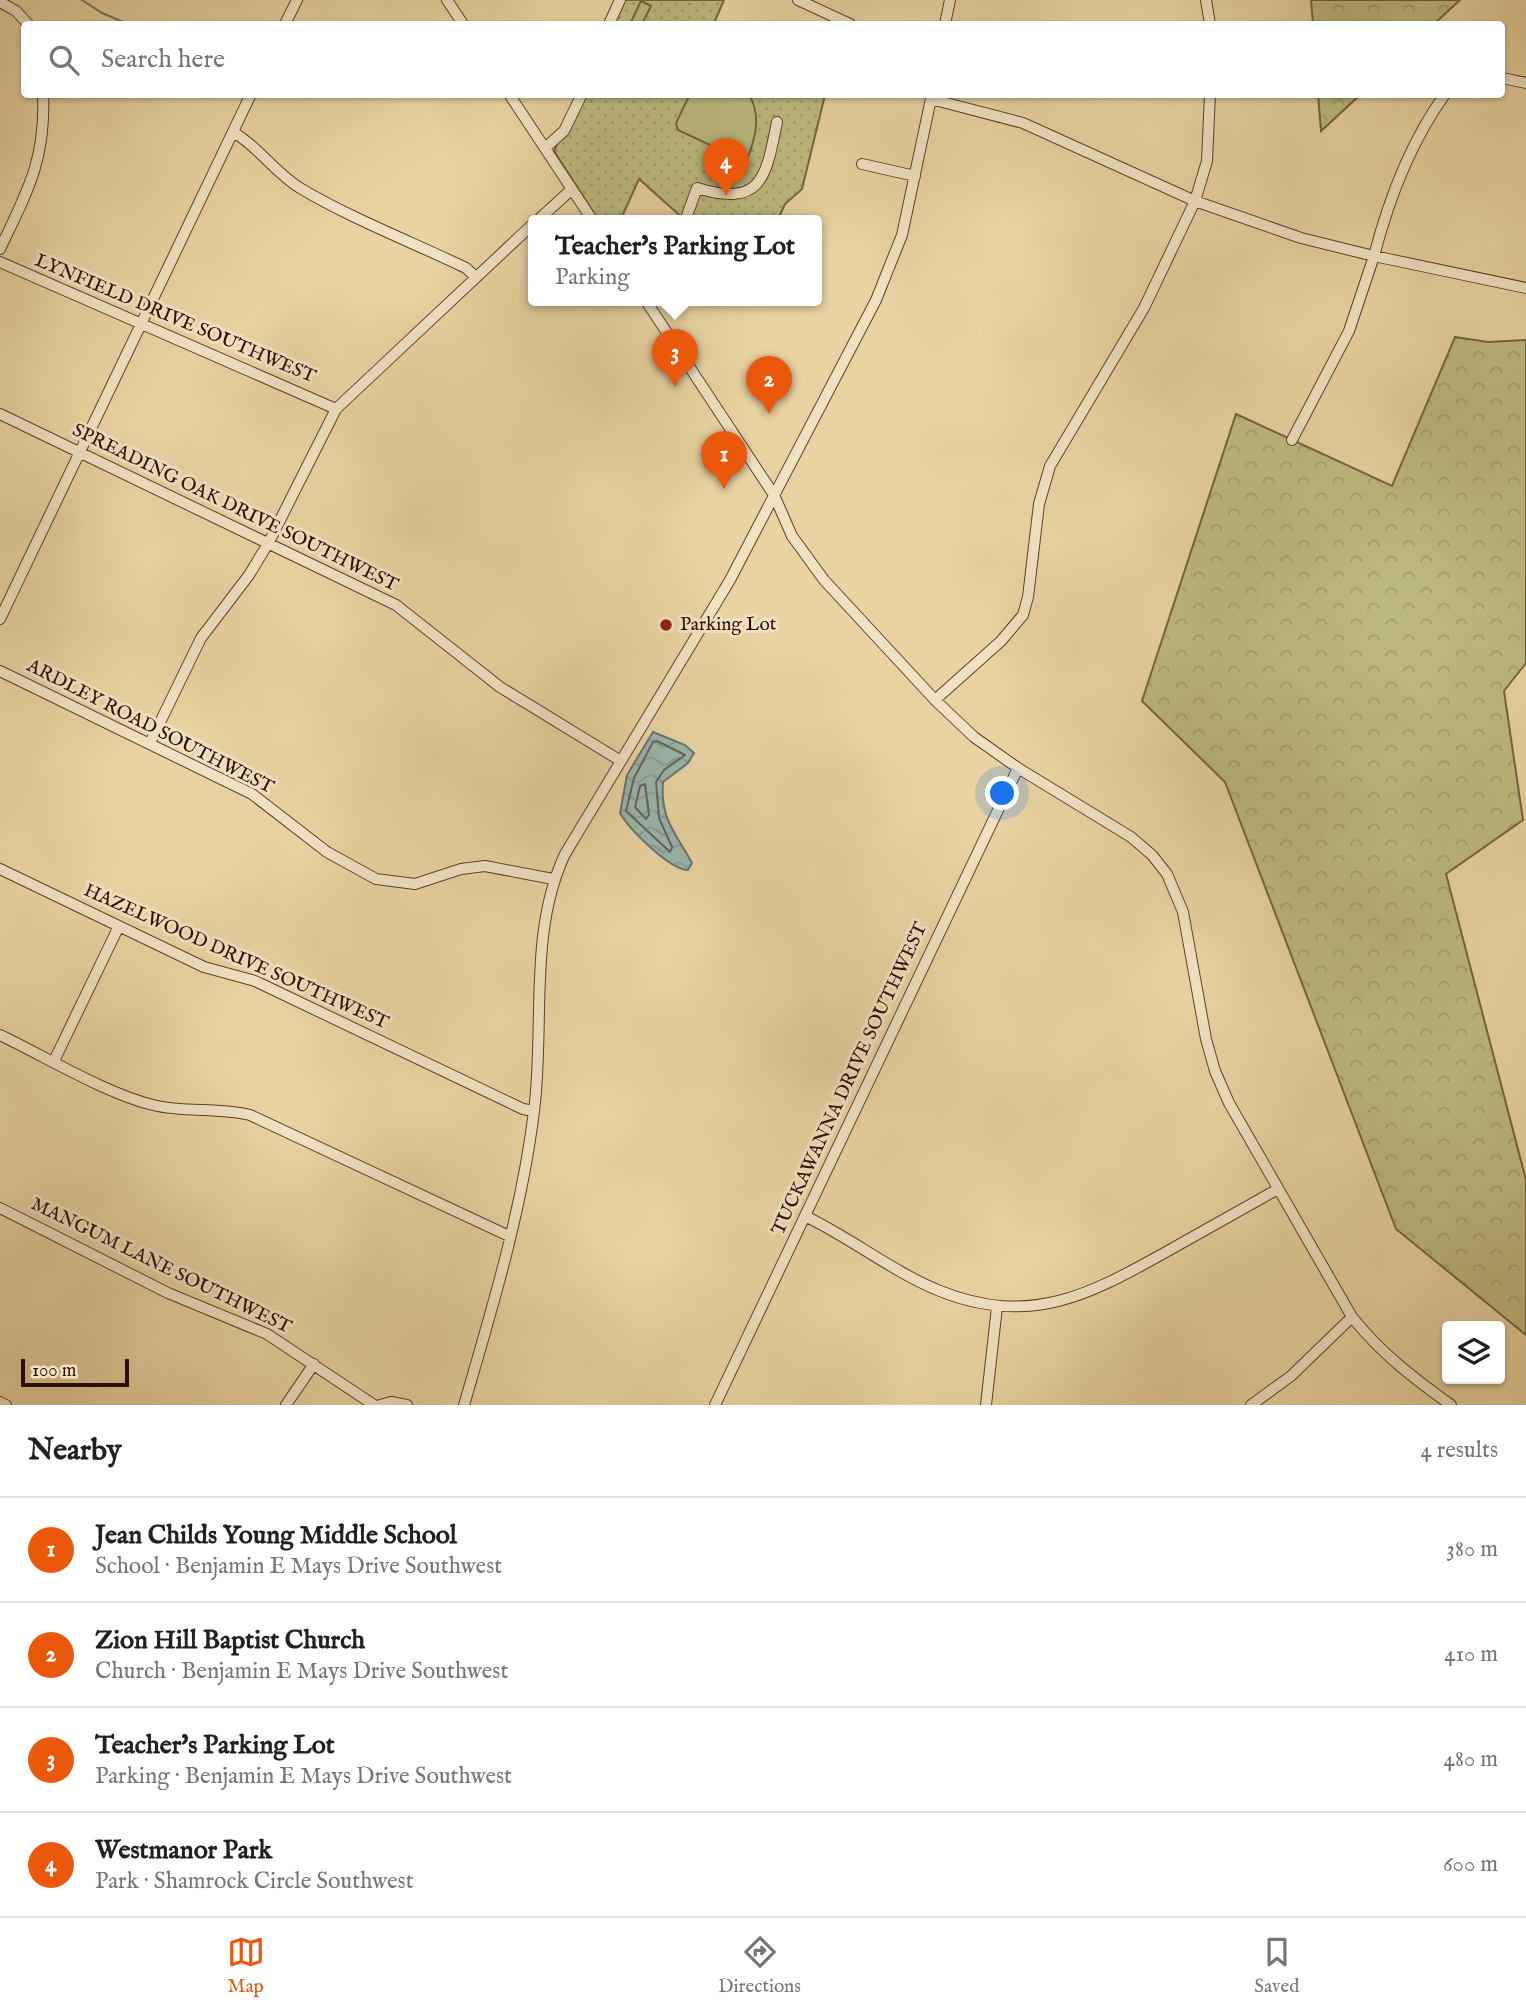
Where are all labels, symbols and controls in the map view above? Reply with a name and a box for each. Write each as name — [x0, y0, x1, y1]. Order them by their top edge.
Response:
search box — [21, 21, 1505, 98]
icon: search — [45, 41, 83, 79]
text: Search here — [101, 43, 225, 76]
pin: 4 — [703, 138, 749, 196]
popup — [528, 215, 822, 306]
text: Teacher's Parking Lot — [555, 230, 795, 263]
street label: LYNFIELD DRIVE SOUTHWEST — [31, 249, 319, 389]
text: Parking — [555, 263, 630, 292]
pin: 3 — [652, 329, 698, 387]
pin: 2 — [746, 356, 792, 414]
street label: SPREADING OAK DRIVE SOUTHWEST — [68, 418, 402, 598]
pin: 1 — [701, 431, 747, 489]
place label: Parking Lot — [680, 613, 777, 637]
marker: Parking Lot — [658, 617, 674, 633]
street label: ARDLEY ROAD SOUTHWEST — [22, 654, 278, 800]
your location — [985, 776, 1019, 810]
street label: HAZELWOOD DRIVE SOUTHWEST — [80, 879, 392, 1035]
street label: TUCKAWANNA DRIVE SOUTHWEST — [767, 919, 933, 1239]
street label: MANGUM LANE SOUTHWEST — [27, 1192, 295, 1340]
map controls — [1442, 1321, 1505, 1384]
button: layers — [1442, 1321, 1505, 1384]
scale bar — [21, 1356, 130, 1388]
text: 100 m — [32, 1359, 76, 1383]
text: Nearby — [28, 1432, 121, 1470]
text: 4 results — [1420, 1436, 1498, 1465]
text: Jean Childs Young Middle School — [95, 1519, 457, 1552]
text: 1 — [47, 1535, 55, 1564]
text: 380 m — [1446, 1535, 1498, 1564]
text: School · Benjamin E Mays Drive Southwest — [95, 1552, 502, 1581]
text: Zion Hill Baptist Church — [95, 1624, 365, 1657]
text: 2 — [46, 1640, 56, 1669]
text: 410 m — [1444, 1640, 1498, 1669]
text: Church · Benjamin E Mays Drive Southwest — [95, 1657, 508, 1686]
text: Teacher's Parking Lot — [95, 1729, 335, 1762]
text: 3 — [47, 1745, 55, 1774]
text: 480 m — [1444, 1745, 1498, 1774]
text: Parking · Benjamin E Mays Drive Southwest — [95, 1762, 512, 1791]
text: Westmanor Park — [95, 1834, 272, 1867]
text: 4 — [45, 1850, 57, 1879]
text: 600 m — [1443, 1850, 1498, 1879]
text: Park · Shamrock Circle Southwest — [95, 1867, 414, 1896]
tab: Map — [227, 1933, 265, 1999]
tab: Directions — [718, 1933, 801, 1999]
tab: Saved — [1254, 1933, 1299, 1999]

